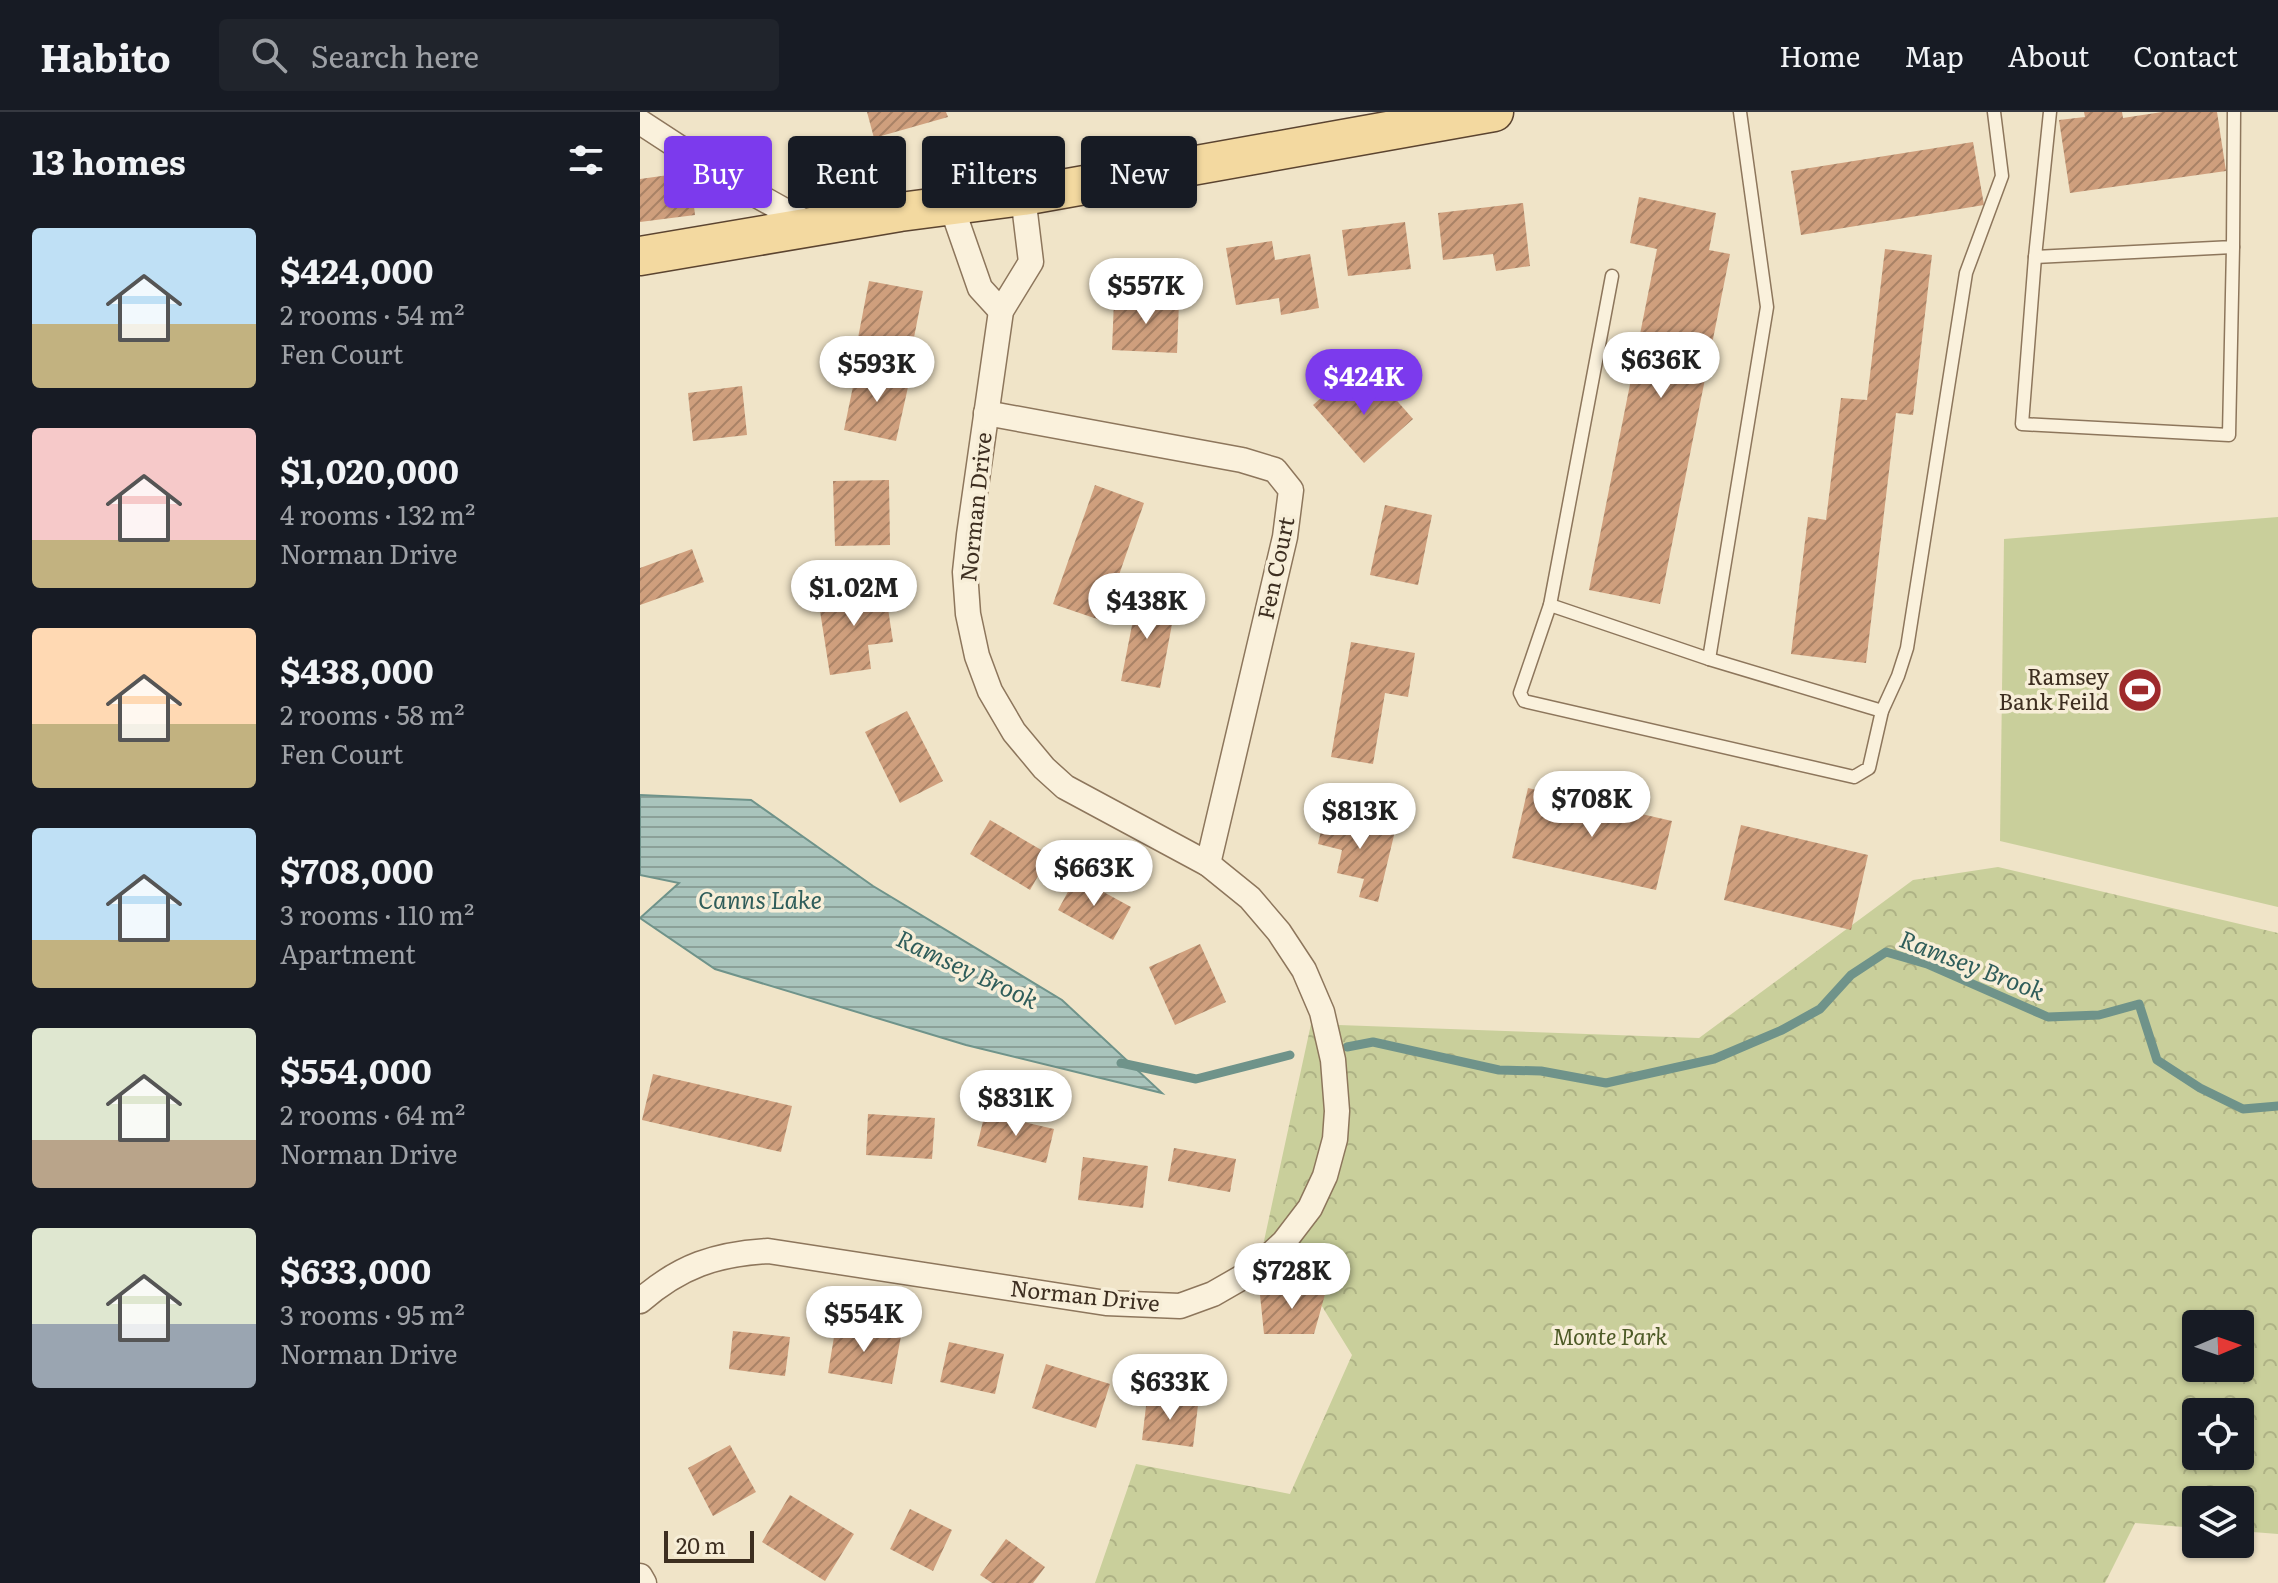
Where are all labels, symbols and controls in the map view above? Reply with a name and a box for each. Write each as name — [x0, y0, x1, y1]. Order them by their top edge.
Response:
search box — [219, 19, 779, 91]
text: Habito — [40, 27, 171, 84]
icon: search — [247, 33, 291, 77]
text: Search here — [311, 33, 479, 77]
text: Home — [1779, 34, 1860, 76]
text: Map — [1904, 34, 1964, 76]
text: About — [2008, 34, 2089, 76]
text: Contact — [2133, 34, 2238, 76]
text: 13 homes — [32, 135, 186, 185]
chip: Buy — [664, 136, 772, 208]
chip: Rent — [788, 136, 906, 208]
chip: Filters — [922, 136, 1065, 208]
chip: New — [1081, 136, 1197, 208]
icon: filters — [564, 138, 608, 182]
text: $424,000 — [280, 244, 433, 294]
pin: $557K — [1090, 258, 1202, 326]
icon: home — [96, 260, 192, 356]
text: $557K — [1107, 264, 1185, 303]
text: 2 rooms · 54 m² — [280, 294, 465, 333]
pin: $636K — [1605, 332, 1717, 400]
text: Fen Court — [280, 333, 403, 372]
pin: $593K — [821, 336, 933, 404]
text: $636K — [1621, 338, 1701, 377]
text: $593K — [838, 342, 916, 381]
pin: $424K — [1308, 349, 1420, 417]
text: $424K — [1323, 355, 1405, 394]
street label: Norman Drive — [950, 430, 999, 583]
text: $1,020,000 — [280, 444, 459, 494]
icon: home — [96, 460, 192, 556]
text: 4 rooms · 132 m² — [280, 494, 475, 533]
street label: Fen Court — [1248, 513, 1302, 622]
text: Norman Drive — [280, 533, 457, 572]
pin: $1.02M — [789, 560, 919, 628]
text: $1.02M — [809, 566, 899, 605]
pin: $438K — [1091, 573, 1203, 641]
text: $438K — [1106, 579, 1188, 618]
text: $438,000 — [280, 644, 434, 694]
place label: Ramsey Bank Feild — [1998, 659, 2109, 717]
icon: home — [96, 660, 192, 756]
sports icon: Ramsey Bank Feild — [2116, 666, 2164, 714]
text: 2 rooms · 58 m² — [280, 694, 465, 733]
text: Fen Court — [280, 733, 403, 772]
pin: $708K — [1536, 771, 1648, 839]
text: $708K — [1551, 777, 1633, 816]
pin: $813K — [1304, 783, 1416, 851]
text: $813K — [1322, 789, 1398, 828]
pin: $663K — [1038, 840, 1150, 908]
text: $708,000 — [280, 844, 434, 894]
text: $663K — [1054, 846, 1134, 885]
icon: home — [96, 860, 192, 956]
water label: Canns Lake — [698, 881, 822, 916]
text: 3 rooms · 110 m² — [280, 894, 474, 933]
water label: Ramsey Brook — [891, 919, 1046, 1016]
water label: Ramsey Brook — [1895, 920, 2052, 1008]
text: Apartment — [280, 933, 416, 972]
text: $554,000 — [280, 1044, 432, 1094]
icon: home — [96, 1060, 192, 1156]
pin: $831K — [960, 1070, 1072, 1138]
text: $831K — [978, 1076, 1054, 1115]
text: 2 rooms · 64 m² — [280, 1094, 465, 1133]
text: Norman Drive — [280, 1133, 457, 1172]
pin: $728K — [1236, 1243, 1348, 1311]
text: $633,000 — [280, 1244, 431, 1294]
text: $728K — [1252, 1249, 1332, 1288]
icon: home — [96, 1260, 192, 1356]
street label: Norman Drive — [1009, 1270, 1162, 1319]
pin: $554K — [808, 1286, 920, 1354]
text: $554K — [824, 1292, 904, 1331]
text: 3 rooms · 95 m² — [280, 1294, 465, 1333]
north arrow — [2182, 1310, 2254, 1382]
map controls — [2182, 1310, 2254, 1558]
park label: Monte Park — [1553, 1319, 1667, 1352]
text: Norman Drive — [280, 1333, 457, 1372]
pin: $633K — [1114, 1354, 1226, 1422]
text: $633K — [1130, 1360, 1210, 1399]
button: locate — [2182, 1398, 2254, 1470]
button: layers — [2182, 1486, 2254, 1558]
scale bar — [664, 1527, 754, 1563]
text: 20 m — [676, 1528, 726, 1561]

